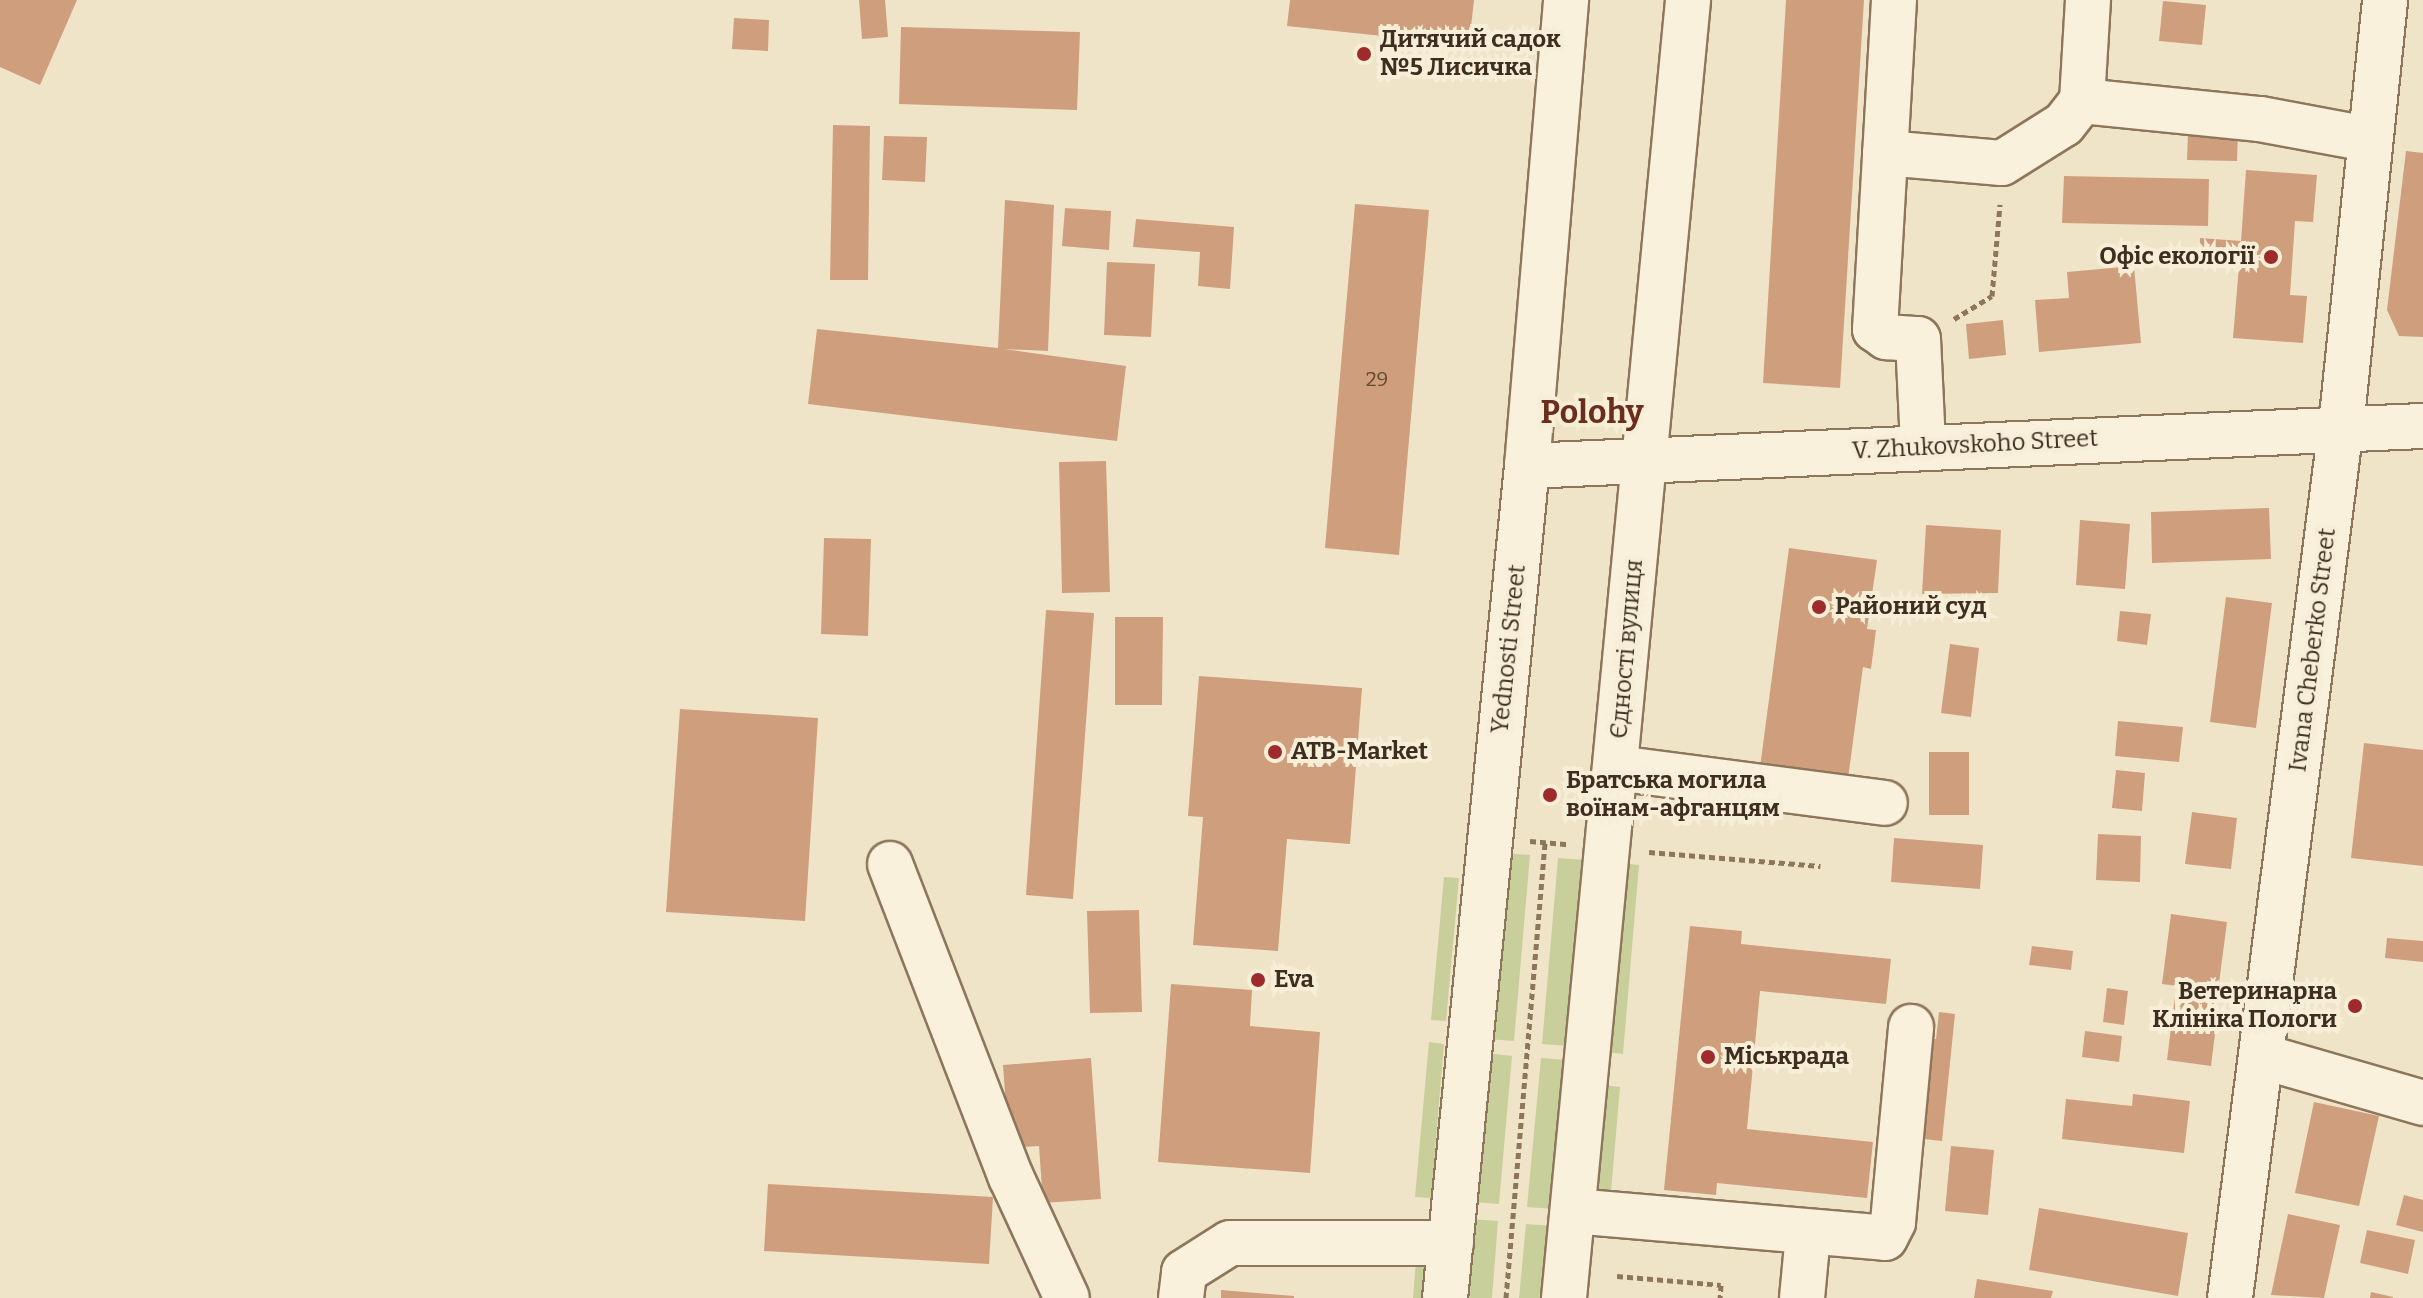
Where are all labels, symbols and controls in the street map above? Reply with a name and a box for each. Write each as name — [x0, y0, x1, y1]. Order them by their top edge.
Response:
place label: Дитячий садок №5 Лисичка — [1380, 26, 1561, 82]
marker: Дитячий садок №5 Лисичка — [1355, 45, 1373, 63]
place label: Офіс екології — [2099, 243, 2255, 271]
marker: Офіс екології — [2262, 248, 2280, 266]
house number: 29 — [1366, 367, 1388, 391]
district label: Polohy — [1540, 393, 1644, 431]
street label: V. Zhukovskoho Street — [1851, 424, 2099, 466]
street label: Ivana Cheberko Street — [2284, 526, 2342, 774]
street label: Єдності вулиця — [1605, 558, 1649, 740]
street label: Yednosti Street — [1486, 563, 1532, 735]
place label: Районий суд — [1835, 593, 1986, 621]
marker: Районий суд — [1810, 598, 1828, 616]
place label: ATB-Market — [1291, 738, 1428, 766]
marker: ATB-Market — [1266, 743, 1284, 761]
place label: Братська могила воїнам-афганцям — [1566, 767, 1780, 823]
marker: Братська могила воїнам-афганцям — [1541, 786, 1559, 804]
place label: Eva — [1274, 966, 1314, 994]
marker: Eva — [1249, 971, 1267, 989]
place label: Ветеринарна Клініка Пологи — [2152, 978, 2337, 1034]
marker: Ветеринарна Клініка Пологи — [2344, 995, 2366, 1017]
place label: Міськрада — [1724, 1043, 1849, 1071]
marker: Міськрада — [1699, 1048, 1717, 1066]

